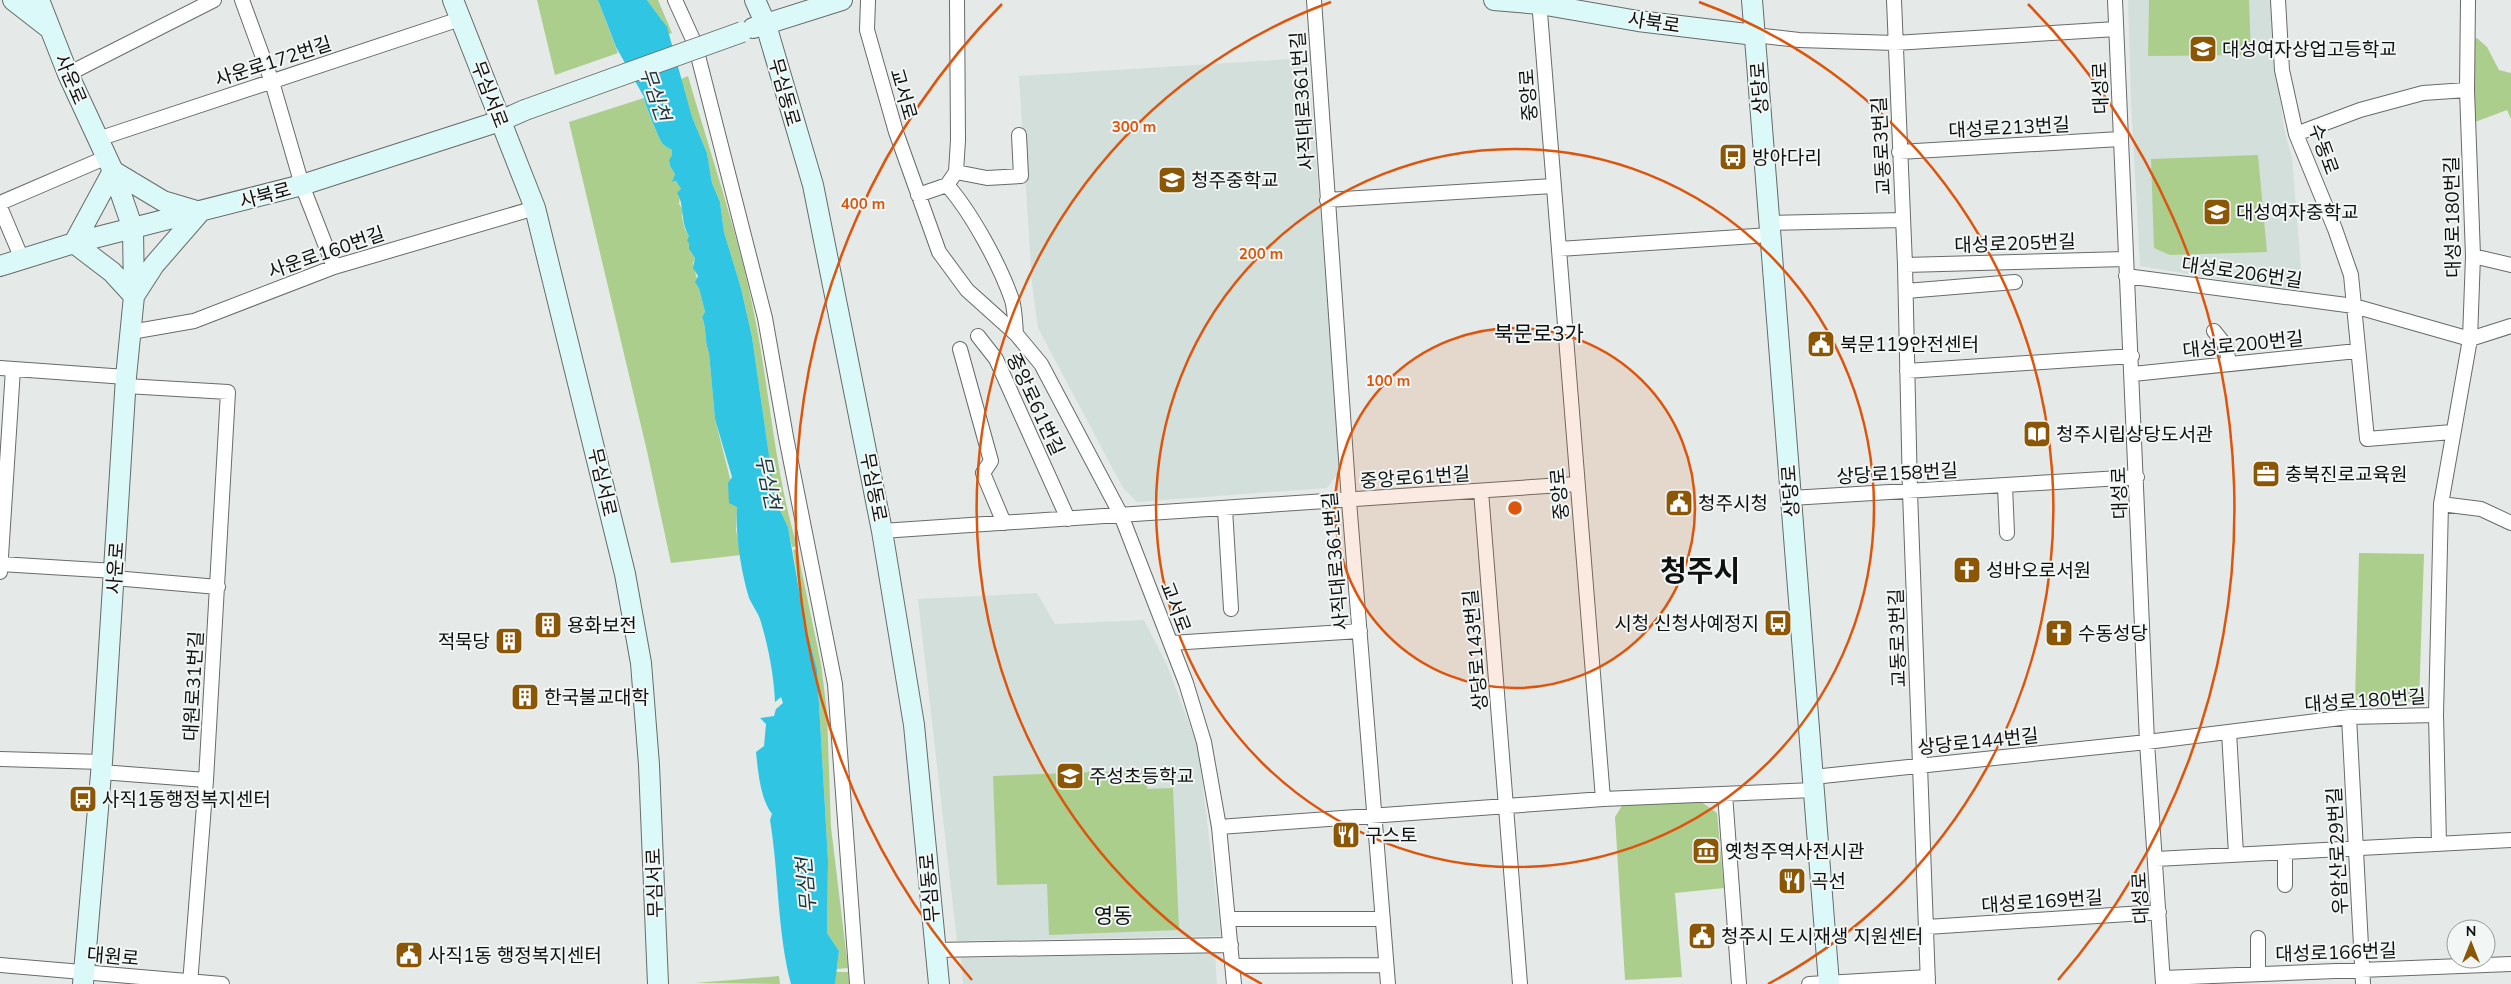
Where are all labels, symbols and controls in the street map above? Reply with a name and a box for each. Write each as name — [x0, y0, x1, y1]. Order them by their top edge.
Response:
street label: 사북로 — [1626, 6, 1682, 38]
street label: 사운로172번길 — [211, 31, 335, 91]
street label: 사직대로361번길 — [1285, 31, 1319, 171]
school or university icon: 대성여자상업고등학교 — [2188, 34, 2218, 64]
place label: 대성여자상업고등학교 — [2222, 37, 2397, 61]
street label: 사운로 — [50, 50, 92, 108]
street label: 무심동로 — [764, 55, 806, 129]
street label: 무심서로 — [466, 57, 514, 131]
street label: 상당로 — [1745, 61, 1773, 115]
street label: 대성로 — [2087, 61, 2113, 115]
water label: 무심천 — [635, 64, 677, 126]
street label: 교서로 — [885, 65, 923, 123]
street label: 중앙로 — [1514, 68, 1542, 122]
street label: 교동로3번길 — [1866, 96, 1896, 196]
street label: 대성로213번길 — [1948, 112, 2070, 142]
text: 300 m — [1112, 117, 1156, 136]
street label: 수동로 — [2304, 120, 2344, 178]
bus stop icon: 방아다리 — [1718, 142, 1748, 172]
place label: 방아다리 — [1752, 145, 1822, 169]
street label: 대성로180번길 — [2439, 156, 2465, 278]
school or university icon: 청주중학교 — [1157, 165, 1187, 195]
place label: 청주중학교 — [1191, 168, 1278, 192]
street label: 사북로 — [237, 177, 293, 213]
text: 400 m — [841, 194, 885, 213]
school or university icon: 대성여자중학교 — [2202, 197, 2232, 227]
place label: 대성여자중학교 — [2236, 200, 2358, 224]
street label: 사운로160번길 — [265, 221, 387, 283]
street label: 대성로205번길 — [1954, 229, 2076, 257]
text: 200 m — [1239, 244, 1283, 263]
street label: 대성로206번길 — [2180, 252, 2304, 292]
district label: 북문로3가 — [1494, 320, 1584, 346]
street label: 대성로200번길 — [2181, 326, 2305, 362]
public building icon: 북문119안전센터 — [1806, 329, 1836, 359]
place label: 북문119안전센터 — [1840, 332, 1979, 356]
street label: 중앙로61번길 — [1002, 349, 1070, 459]
text: 100 m — [1366, 371, 1410, 390]
library icon: 청주시립상당도서관 — [2022, 419, 2052, 449]
place label: 청주시립상당도서관 — [2056, 422, 2213, 446]
street label: 무심서로 — [583, 445, 623, 519]
street label: 무심동로 — [856, 450, 892, 524]
water label: 무심천 — [751, 452, 787, 514]
street label: 상당로158번길 — [1836, 458, 1958, 488]
office icon: 충북진로교육원 — [2251, 459, 2281, 489]
street label: 중앙로61번길 — [1359, 461, 1471, 493]
place label: 충북진로교육원 — [2285, 462, 2407, 486]
street label: 상당로 — [1776, 464, 1804, 518]
street label: 대성로 — [2106, 466, 2132, 520]
street label: 중앙로 — [1545, 467, 1573, 521]
public building icon: 청주시청 — [1664, 488, 1694, 518]
street label: 사직대로361번길 — [1317, 491, 1353, 631]
place label: 청주시청 — [1698, 491, 1768, 515]
centre of rings — [1506, 499, 1524, 517]
street label: 사운로 — [101, 541, 129, 595]
district label: 청주시 — [1660, 552, 1740, 588]
church icon: 성바오로서원 — [1952, 555, 1982, 585]
place label: 성바오로서원 — [1986, 558, 2091, 582]
street label: 교서로 — [1155, 578, 1197, 636]
street label: 상당로143번길 — [1458, 588, 1492, 712]
street label: 교동로3번길 — [1883, 588, 1911, 688]
bus stop icon: 시청 신청사예정지 — [1763, 608, 1793, 638]
building icon: 용화보전 — [533, 610, 563, 640]
place label: 시청 신청사예정지 — [1614, 611, 1759, 635]
place label: 용화보전 — [567, 613, 637, 637]
church icon: 수동성당 — [2044, 618, 2074, 648]
place label: 수동성당 — [2078, 621, 2148, 645]
building icon: 적묵당 — [494, 626, 524, 656]
place label: 적묵당 — [438, 629, 490, 653]
street label: 대원로31번길 — [178, 630, 208, 742]
building icon: 한국불교대학 — [510, 682, 540, 712]
street label: 대성로180번길 — [2304, 684, 2426, 716]
place label: 한국불교대학 — [544, 685, 649, 709]
street label: 상당로144번길 — [1916, 723, 2040, 759]
school or university icon: 주성초등학교 — [1055, 761, 1085, 791]
place label: 주성초등학교 — [1089, 764, 1194, 788]
bus stop icon: 사직1동행정복지센터 — [68, 784, 98, 814]
place label: 사직1동행정복지센터 — [102, 787, 271, 811]
street label: 우암산로29번길 — [2322, 787, 2352, 915]
restaurant icon: 구스토 — [1331, 820, 1361, 850]
place label: 구스토 — [1365, 823, 1417, 847]
museum icon: 옛청주역사전시관 — [1691, 836, 1721, 866]
place label: 옛청주역사전시관 — [1725, 839, 1865, 863]
street label: 무심서로 — [641, 848, 667, 918]
street label: 무심동로 — [914, 852, 944, 924]
water label: 무심천 — [790, 854, 820, 914]
restaurant icon: 곡선 — [1777, 866, 1807, 896]
place label: 곡선 — [1811, 869, 1846, 893]
street label: 대성로 — [2127, 871, 2153, 925]
street label: 대성로169번길 — [1981, 885, 2103, 917]
district label: 영동 — [1094, 902, 1132, 928]
north arrow — [2446, 919, 2496, 969]
public building icon: 청주시 도시재생 지원센터 — [1687, 921, 1717, 951]
text: N — [2466, 922, 2476, 940]
place label: 청주시 도시재생 지원센터 — [1721, 924, 1923, 948]
street label: 대성로166번길 — [2275, 938, 2397, 966]
public building icon: 사직1동 행정복지센터 — [394, 940, 424, 970]
street label: 대원로 — [86, 942, 140, 970]
place label: 사직1동 행정복지센터 — [428, 943, 602, 967]

